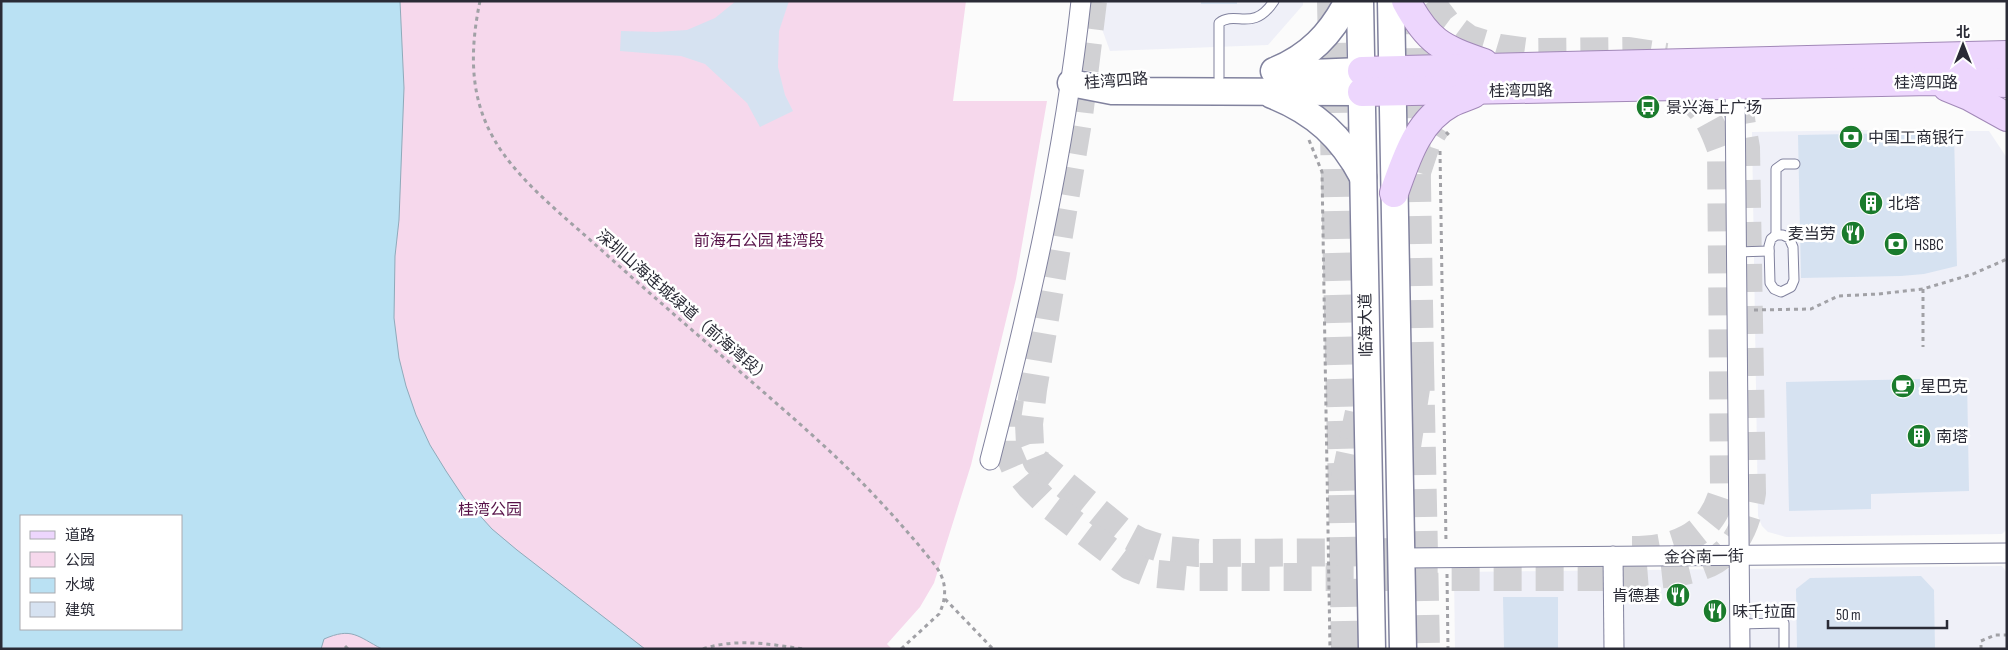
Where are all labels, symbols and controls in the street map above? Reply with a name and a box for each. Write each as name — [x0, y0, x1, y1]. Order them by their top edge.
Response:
north arrow — [1938, 20, 1988, 70]
text: 北 — [1956, 24, 1970, 41]
street label: 桂湾四路 — [1084, 70, 1149, 93]
street label: 桂湾四路 — [1894, 74, 1958, 93]
street label: 桂湾四路 — [1489, 81, 1553, 102]
bus stop icon: 景兴海上广场 — [1635, 94, 1661, 120]
place label: 景兴海上广场 — [1666, 99, 1762, 118]
bank icon: 中国工商银行 — [1838, 124, 1864, 150]
place label: 中国工商银行 — [1868, 129, 1964, 148]
building icon: 北塔 — [1858, 190, 1884, 216]
place label: 北塔 — [1888, 195, 1920, 214]
restaurant icon: 麦当劳 — [1840, 220, 1866, 246]
place label: 麦当劳 — [1788, 225, 1836, 244]
street label: 深圳山海连城绿道（前海湾段） — [592, 226, 774, 388]
bank icon: HSBC — [1883, 231, 1909, 257]
park label: 前海石公园 桂湾段 — [694, 232, 824, 251]
place label: HSBC — [1914, 236, 1944, 255]
street label: 临海大道 — [1356, 293, 1377, 357]
cafe icon: 星巴克 — [1890, 373, 1916, 399]
place label: 星巴克 — [1920, 378, 1968, 397]
building icon: 南塔 — [1906, 423, 1932, 449]
place label: 南塔 — [1936, 428, 1968, 447]
park label: 桂湾公园 — [458, 501, 522, 520]
legend — [20, 515, 182, 630]
text: 道路 — [65, 526, 95, 545]
street label: 金谷南一街 — [1664, 547, 1744, 568]
text: 公园 — [65, 551, 95, 570]
text: 水域 — [65, 576, 95, 595]
restaurant icon: 肯德基 — [1665, 582, 1691, 608]
place label: 肯德基 — [1612, 587, 1660, 606]
restaurant icon: 味千拉面 — [1702, 598, 1728, 624]
scale bar — [1828, 598, 1947, 630]
text: 建筑 — [65, 601, 95, 620]
place label: 味千拉面 — [1732, 603, 1796, 622]
text: 50 m — [1836, 606, 1861, 625]

